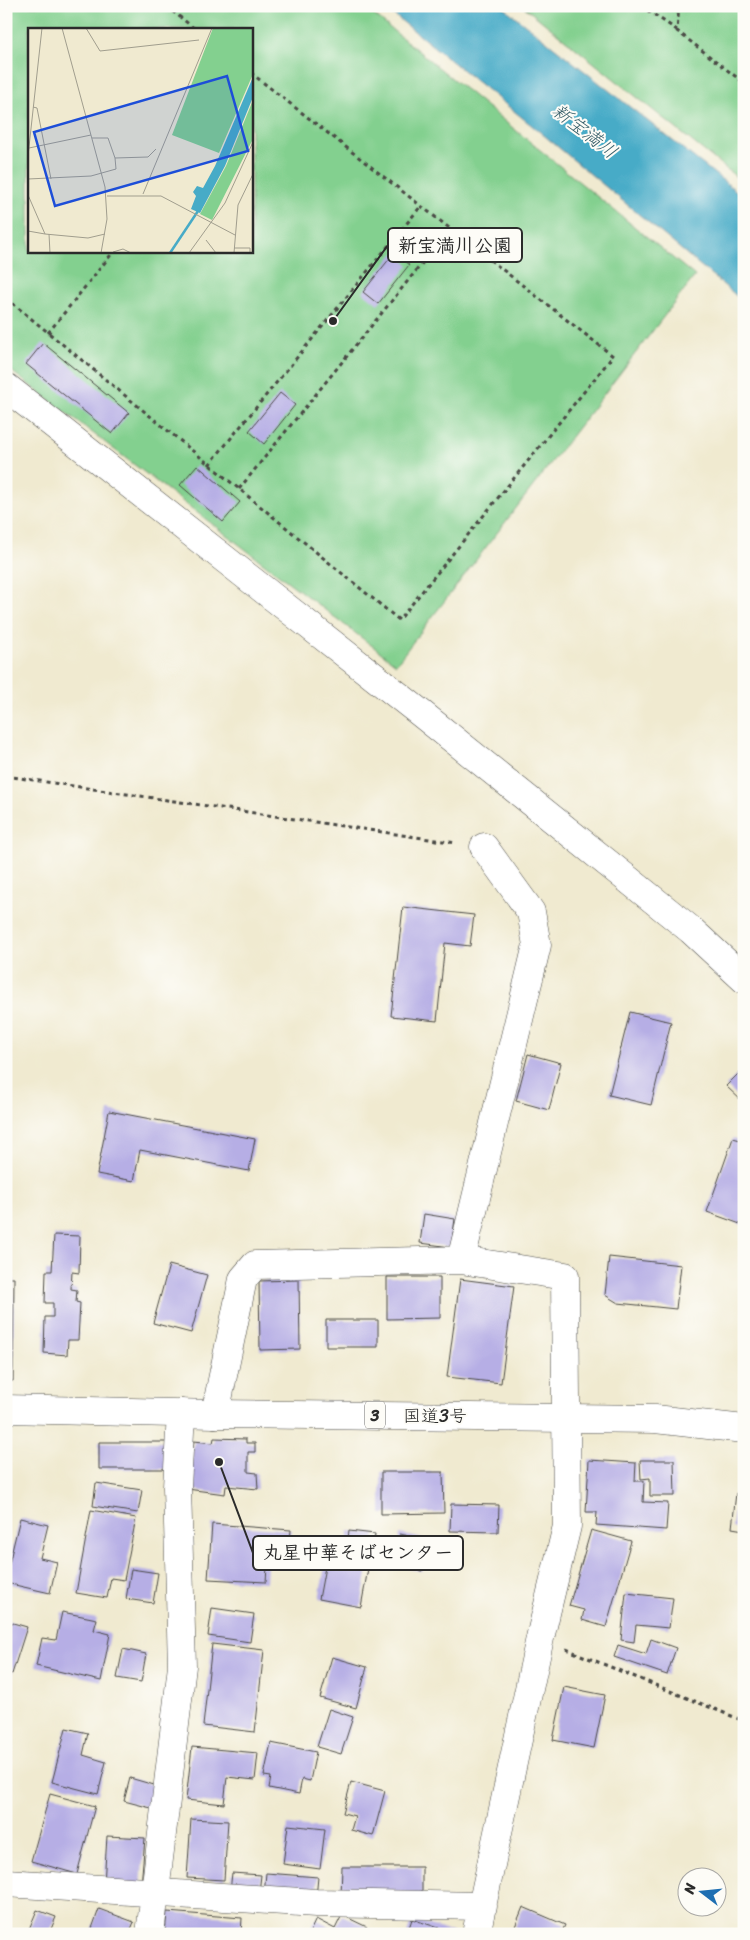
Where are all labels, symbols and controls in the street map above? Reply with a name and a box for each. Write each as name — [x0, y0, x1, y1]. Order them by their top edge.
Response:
inset map — [28, 28, 252, 252]
water label: 新宝満川 — [545, 95, 625, 167]
callout: 新宝満川公園 — [388, 228, 522, 262]
text: 新宝満川公園 — [398, 229, 512, 262]
street label: 国道3号 — [403, 1400, 467, 1432]
road number: 3 — [365, 1402, 385, 1428]
callout: 丸星中華そばセンター — [253, 1536, 463, 1570]
text: 丸星中華そばセンター — [263, 1536, 453, 1569]
north arrow — [678, 1868, 728, 1918]
text: N — [676, 1880, 703, 1898]

